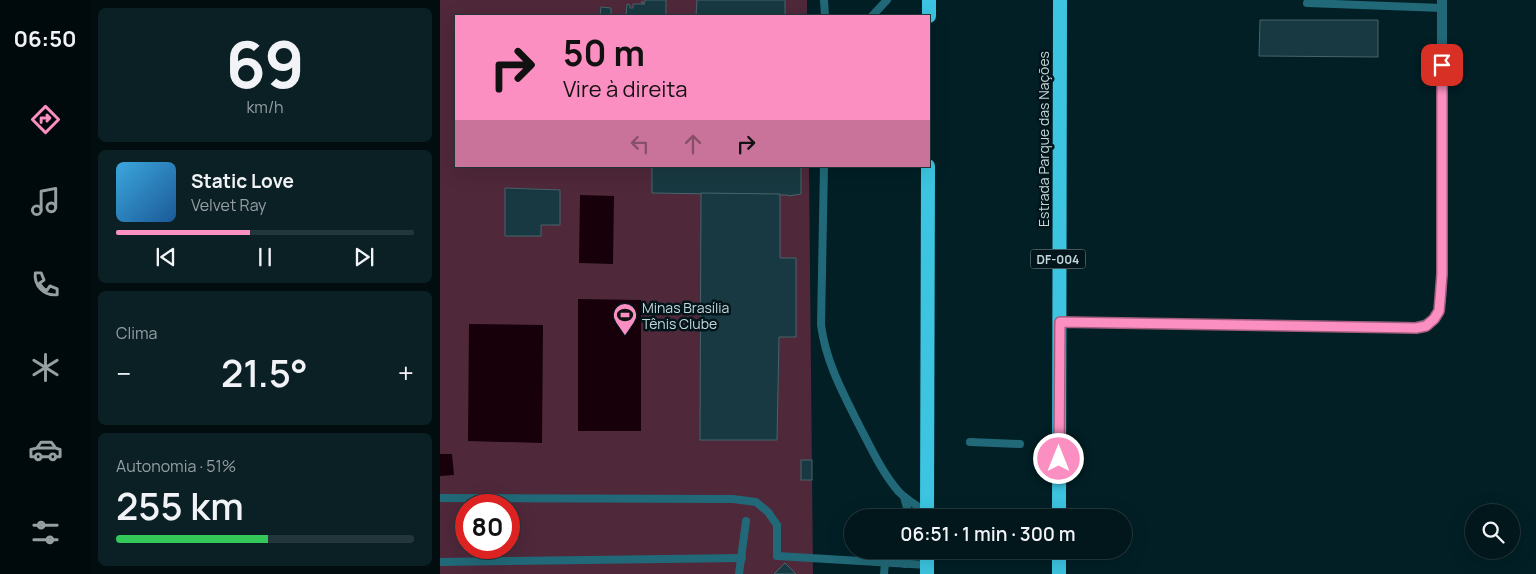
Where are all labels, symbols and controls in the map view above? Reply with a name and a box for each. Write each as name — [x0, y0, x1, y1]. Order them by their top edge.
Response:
text: 69 — [225, 19, 305, 108]
text: 06:50 — [13, 24, 77, 54]
text: 50 m — [563, 29, 645, 77]
icon: right — [480, 35, 545, 100]
pin — [1421, 44, 1463, 86]
street label: Estrada Parque das Nações — [1034, 51, 1053, 227]
icon: arrive — [1428, 51, 1456, 79]
text: Vire à direita — [563, 74, 687, 104]
text: km/h — [246, 96, 284, 118]
icon: directions — [28, 102, 63, 137]
icon: left — [626, 130, 654, 158]
icon: ahead — [679, 130, 707, 158]
icon: right — [732, 130, 760, 158]
text: Static Love — [191, 168, 294, 194]
icon: music — [28, 184, 63, 219]
text: Velvet Ray — [191, 194, 267, 216]
icon: previous — [152, 243, 180, 271]
icon: pause — [251, 243, 279, 271]
icon: next — [350, 243, 378, 271]
road number: DF-004 — [1030, 250, 1086, 268]
icon: phone — [28, 267, 63, 302]
place label: Minas Brasília Tênis Clube — [642, 298, 729, 333]
sports icon: Minas Brasília Tênis Clube — [612, 302, 638, 336]
text: Clima — [116, 322, 157, 344]
text: 21.5° — [221, 346, 308, 398]
icon: climate — [28, 350, 63, 385]
text: − — [116, 354, 131, 392]
text: + — [398, 354, 414, 392]
icon: car — [28, 432, 63, 467]
position arrow — [1032, 432, 1084, 484]
text: Autonomia · 51% — [116, 455, 236, 477]
text: 255 km — [116, 479, 244, 531]
speed limit sign: 80 — [455, 494, 520, 559]
map controls — [1465, 504, 1520, 559]
button: search — [1465, 504, 1520, 559]
icon: filters — [28, 515, 63, 550]
text: 06:51 · 1 min · 300 m — [900, 521, 1076, 547]

